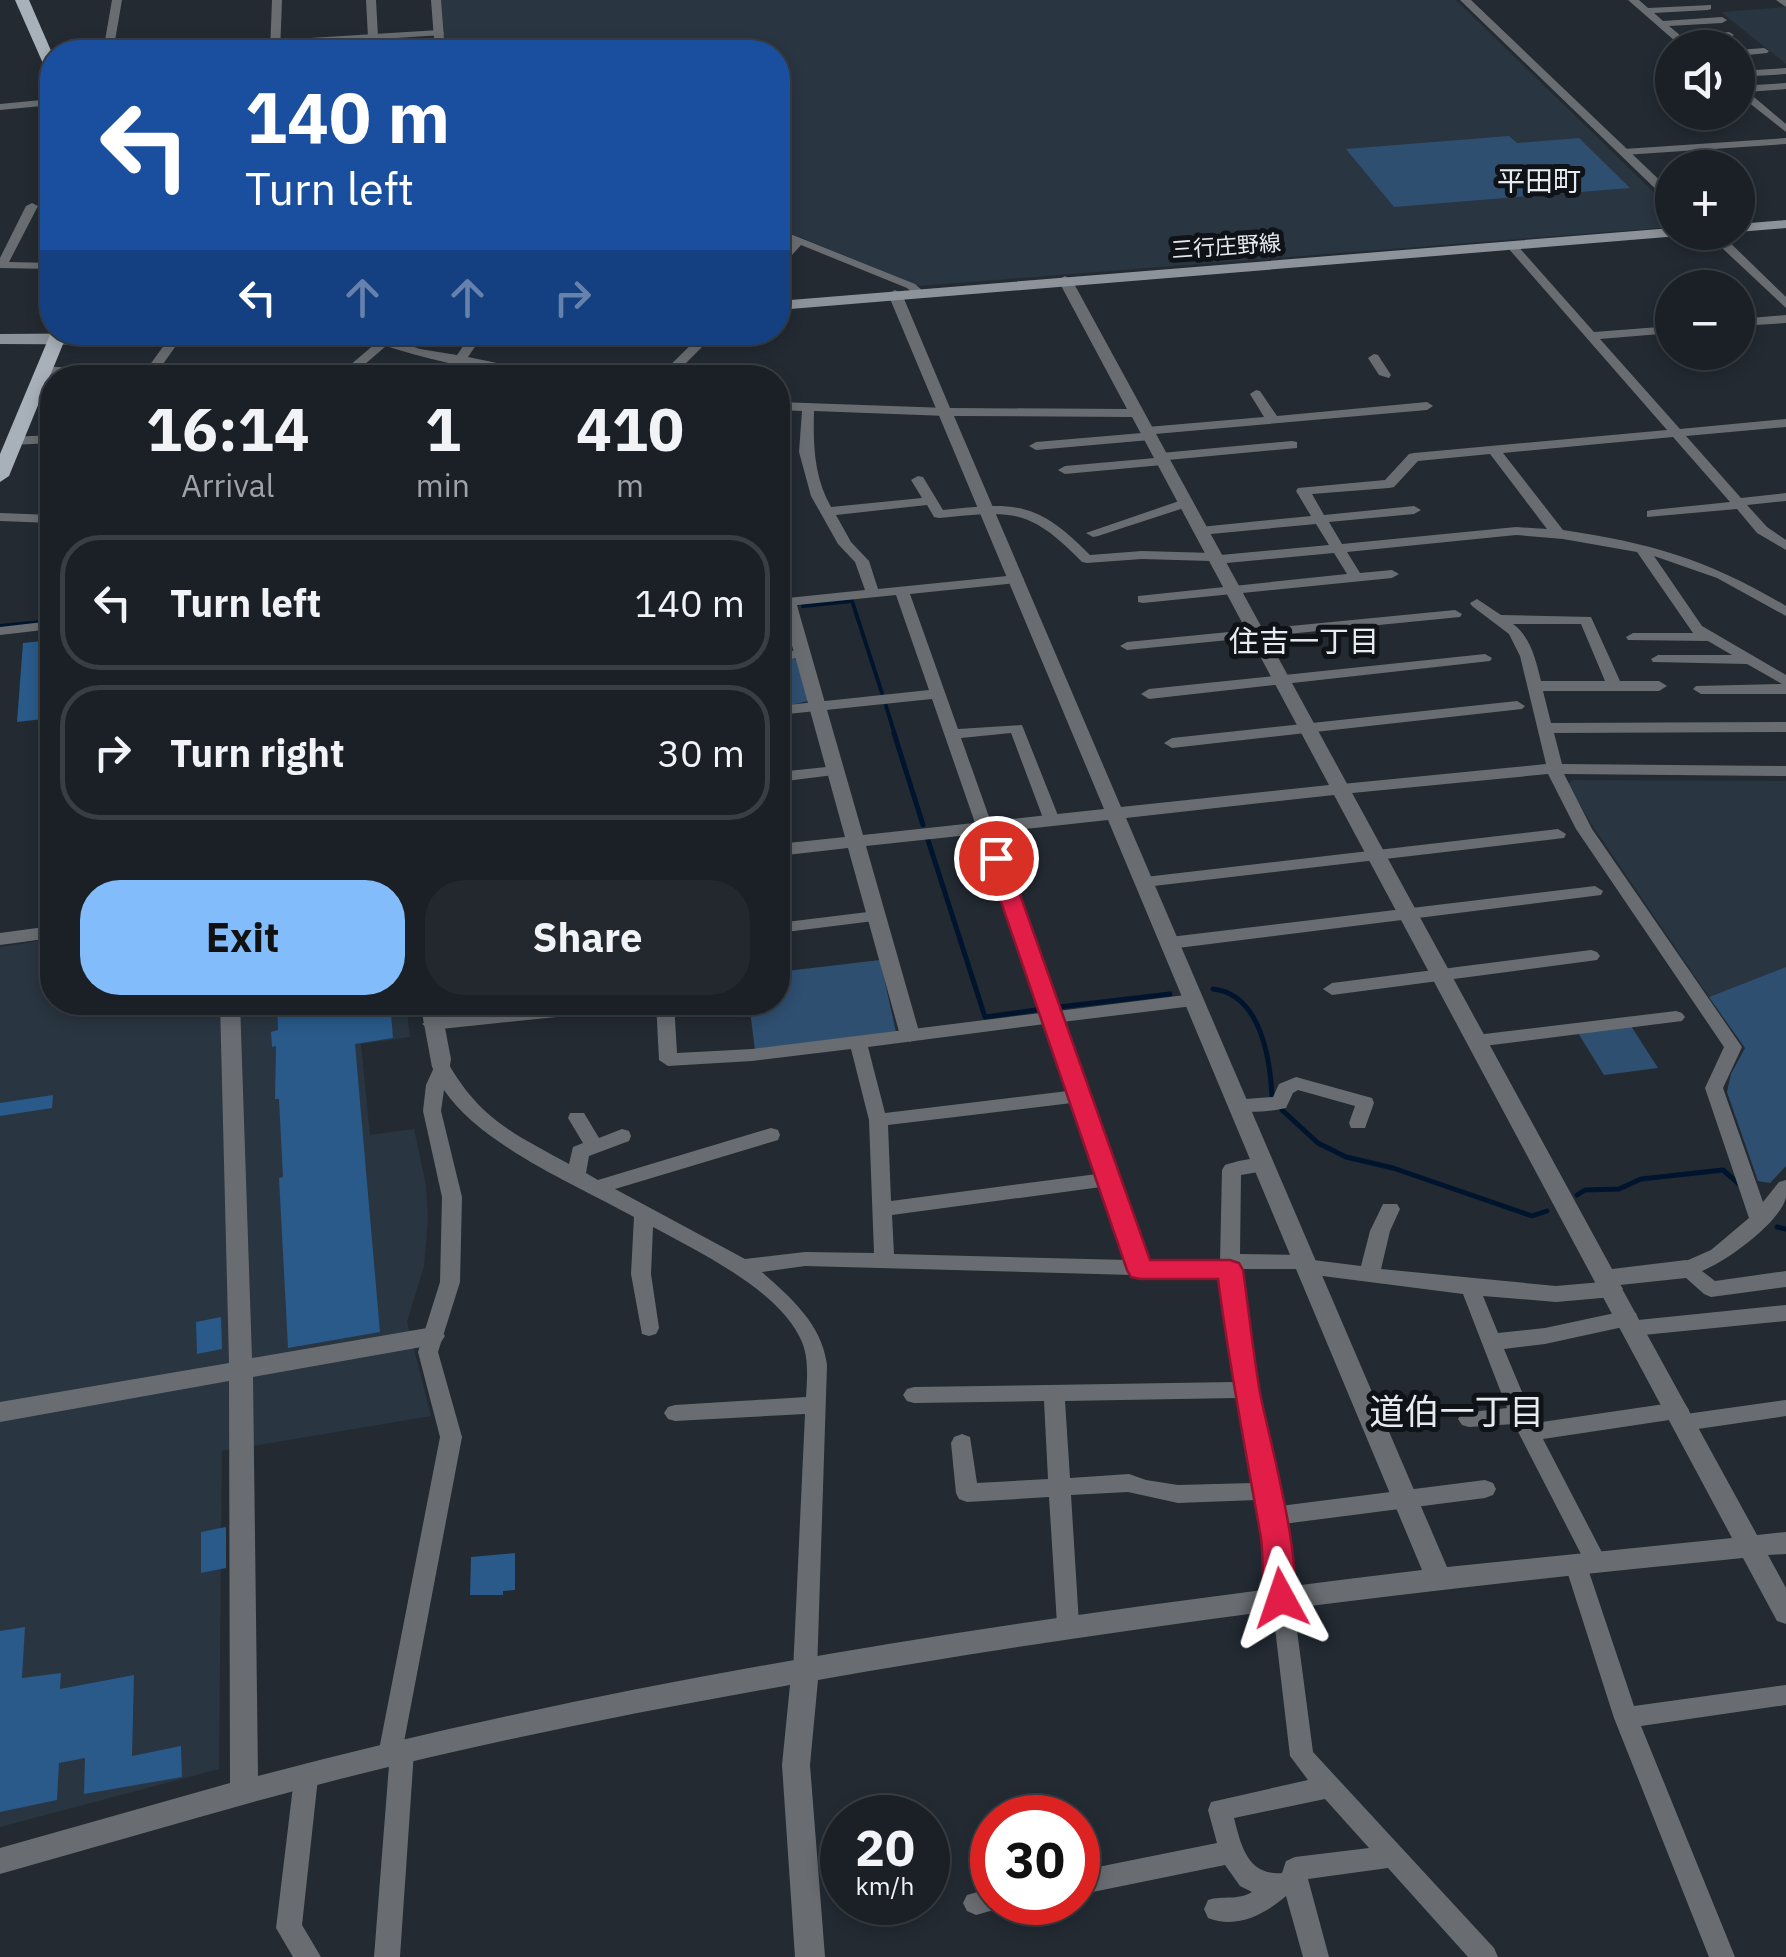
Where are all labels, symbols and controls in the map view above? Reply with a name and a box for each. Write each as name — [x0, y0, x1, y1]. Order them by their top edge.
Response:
map controls — [1655, 30, 1755, 370]
button: sound — [1655, 30, 1755, 130]
text: 140 m — [245, 71, 450, 162]
icon: left — [80, 80, 210, 210]
button: + — [1655, 150, 1755, 250]
text: Turn left — [245, 159, 414, 217]
district label: 平田町 — [1497, 162, 1581, 199]
street label: 三行庄野線 — [1170, 227, 1282, 264]
icon: left — [230, 270, 285, 325]
icon: ahead — [335, 270, 390, 325]
icon: ahead — [440, 270, 495, 325]
icon: right — [545, 270, 600, 325]
button: − — [1655, 270, 1755, 370]
text: 16:14 — [146, 389, 310, 468]
text: 1 — [425, 389, 461, 468]
text: 410 — [576, 389, 684, 468]
text: Arrival — [181, 464, 275, 506]
text: min — [416, 464, 470, 506]
text: m — [616, 464, 644, 506]
icon: left — [85, 575, 140, 630]
text: Turn left — [170, 578, 321, 627]
text: 140 m — [634, 578, 745, 627]
district label: 住吉一丁目 — [1229, 621, 1379, 660]
icon: right — [85, 725, 140, 780]
text: Turn right — [170, 728, 345, 777]
text: 30 m — [657, 728, 745, 777]
pin — [954, 816, 1039, 901]
icon: arrive — [969, 831, 1024, 886]
button: Exit — [80, 880, 405, 995]
button: Share — [425, 880, 750, 995]
district label: 道伯一丁目 — [1369, 1388, 1545, 1434]
position arrow — [1229, 1546, 1333, 1650]
speed limit sign: 30 — [970, 1795, 1100, 1925]
text: 20 — [855, 1815, 915, 1880]
text: km/h — [856, 1869, 914, 1902]

